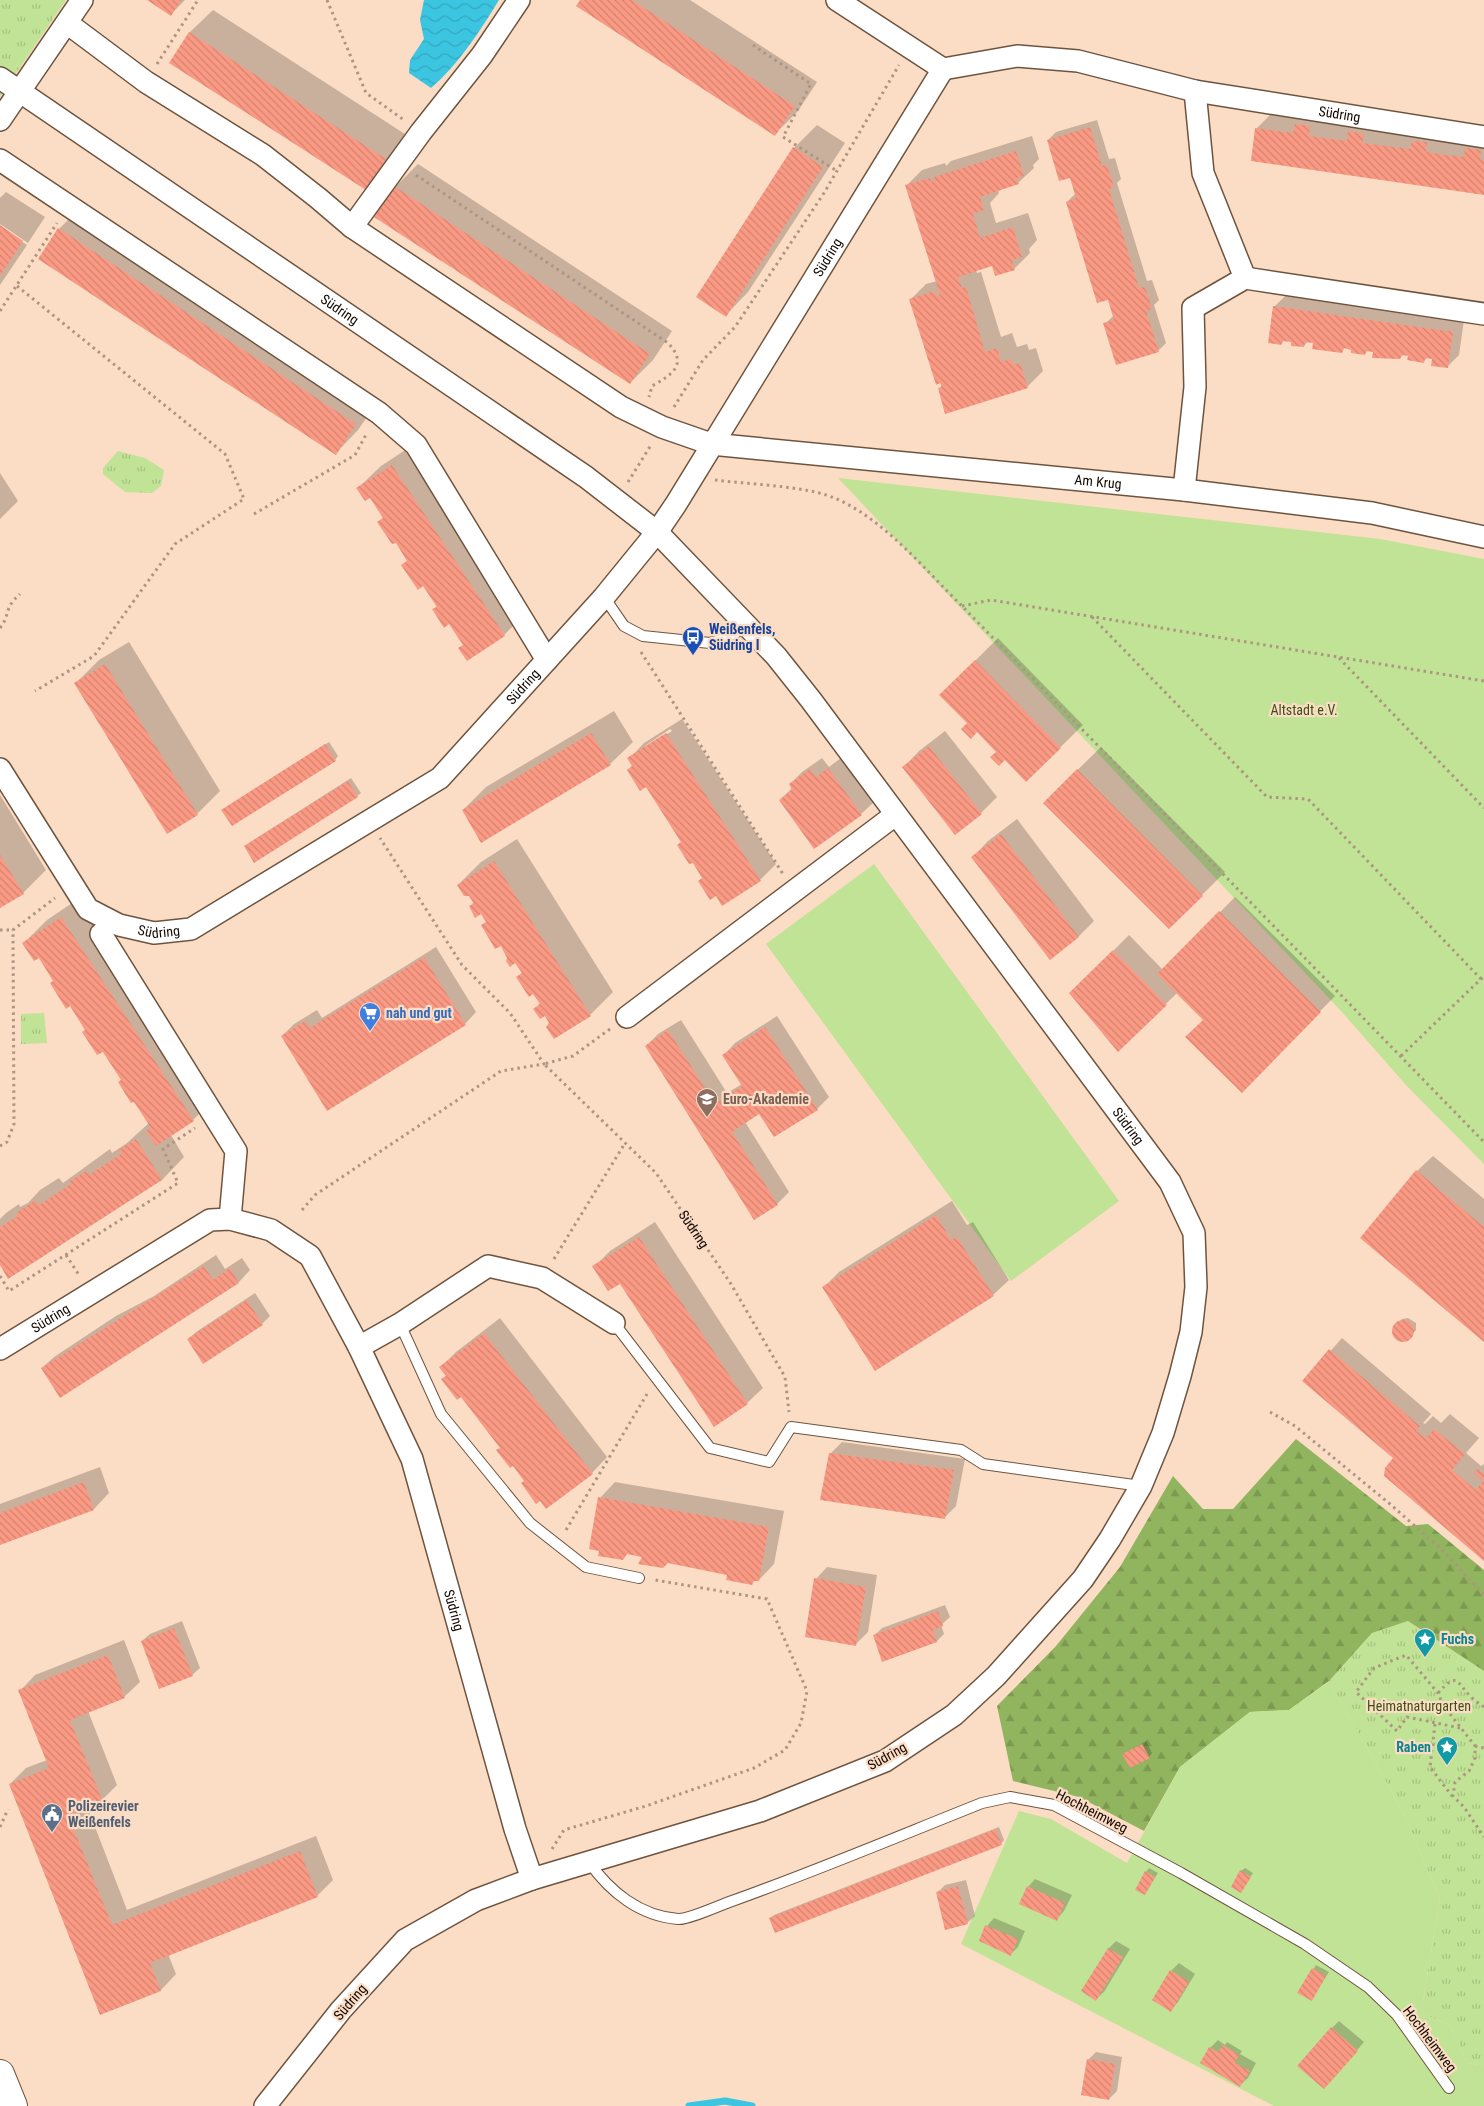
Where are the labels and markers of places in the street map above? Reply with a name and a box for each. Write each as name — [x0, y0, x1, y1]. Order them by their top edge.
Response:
place label: Weißenfels, Südring I — [709, 621, 775, 653]
bus stop icon: Weißenfels, Südring I — [681, 625, 705, 656]
supermarket icon: nah und gut — [358, 1001, 382, 1032]
place label: nah und gut — [386, 1005, 452, 1021]
school or university icon: Euro-Akademie — [695, 1087, 719, 1118]
place label: Euro-Akademie — [723, 1091, 809, 1107]
place icon: Fuchs — [1413, 1627, 1437, 1658]
place label: Fuchs — [1441, 1631, 1474, 1647]
place icon: Raben — [1435, 1735, 1459, 1766]
place label: Raben — [1396, 1739, 1431, 1755]
place label: Polizeirevier Weißenfels — [68, 1798, 139, 1830]
public building icon: Polizeirevier Weißenfels — [40, 1802, 64, 1833]

